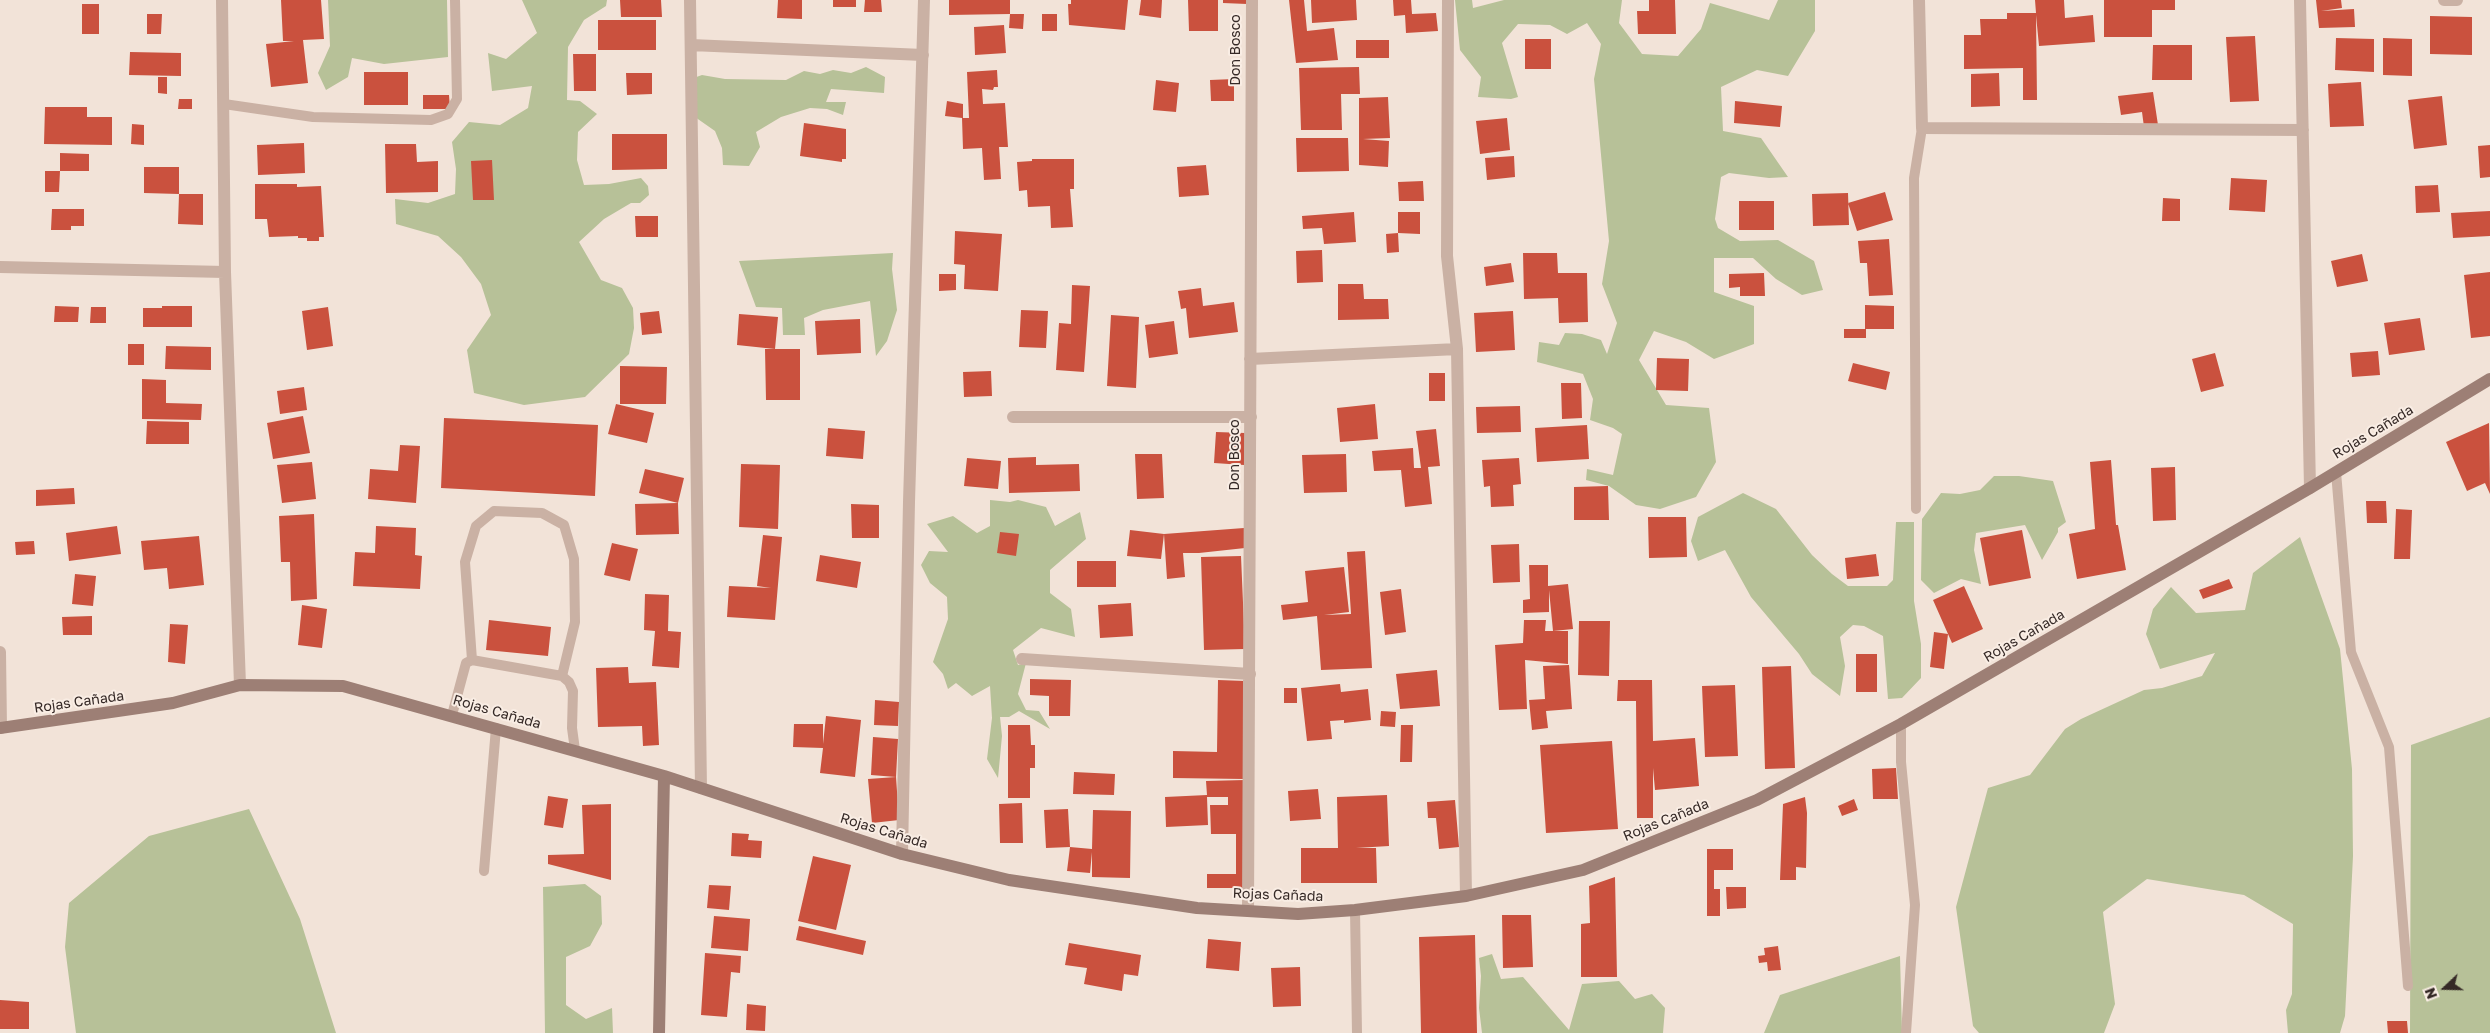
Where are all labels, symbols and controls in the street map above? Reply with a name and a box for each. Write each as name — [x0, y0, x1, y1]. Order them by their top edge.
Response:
street label: Don Bosco — [1228, 14, 1244, 86]
street label: Rojas Cañada — [2330, 401, 2416, 463]
street label: Don Bosco — [1227, 419, 1243, 491]
street label: Rojas Cañada — [1980, 606, 2068, 666]
street label: Rojas Cañada — [33, 687, 125, 717]
street label: Rojas Cañada — [451, 691, 543, 733]
street label: Rojas Cañada — [1621, 795, 1711, 845]
street label: Rojas Cañada — [838, 810, 930, 852]
street label: Rojas Cañada — [1232, 885, 1324, 905]
north arrow — [2420, 963, 2470, 1013]
text: N — [2421, 986, 2440, 1002]

